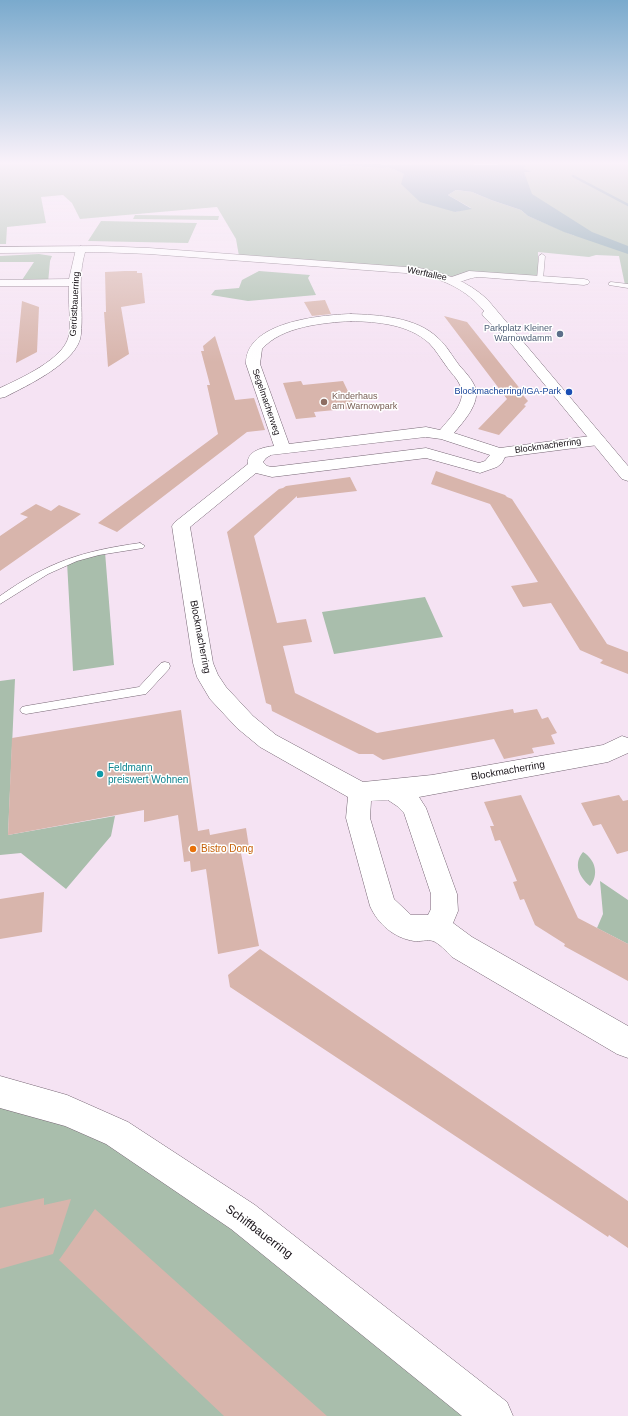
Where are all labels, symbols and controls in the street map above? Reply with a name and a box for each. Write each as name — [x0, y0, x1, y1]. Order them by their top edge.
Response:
street label: Werftallee — [406, 265, 448, 283]
street label: Gerüstbauerring — [68, 271, 82, 337]
place label: Parkplatz Kleiner Warnowdamm — [484, 324, 552, 345]
marker: Parkplatz Kleiner Warnowdamm — [555, 329, 565, 339]
street label: Segelmacherweg — [250, 367, 282, 437]
place label: Blockmacherring/IGA-Park — [454, 387, 561, 397]
marker: Blockmacherring/IGA-Park — [564, 387, 574, 397]
place label: Kinderhaus am Warnowpark — [332, 392, 397, 413]
marker: Kinderhaus am Warnowpark — [319, 397, 329, 407]
street label: Blockmacherring — [514, 436, 582, 456]
street label: Blockmacherring — [187, 599, 213, 675]
street label: Blockmacherring — [470, 759, 546, 783]
place label: Feldmann preiswert Wohnen — [108, 762, 188, 786]
marker: Feldmann preiswert Wohnen — [95, 769, 105, 779]
place label: Bistro Dong — [201, 843, 253, 855]
marker: Bistro Dong — [188, 844, 198, 854]
street label: Schiffbauerring — [223, 1202, 295, 1262]

